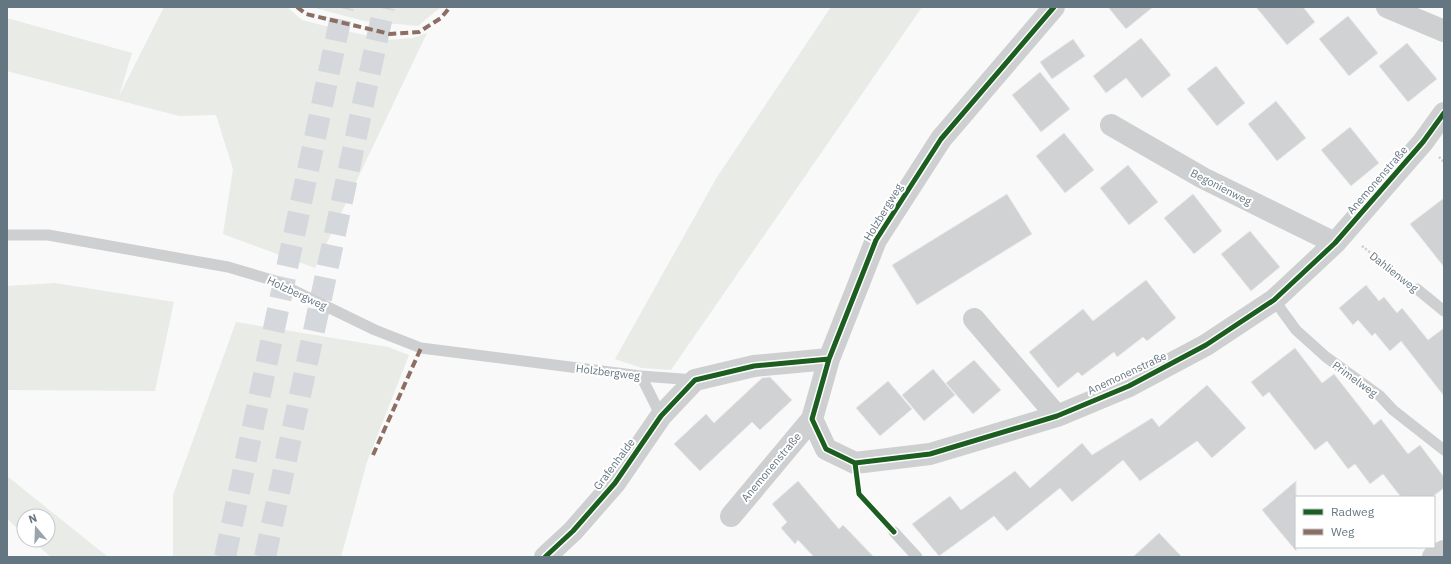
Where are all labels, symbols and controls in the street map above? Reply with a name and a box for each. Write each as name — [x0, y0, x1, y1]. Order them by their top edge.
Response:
street label: Anemonenstraße — [1344, 143, 1410, 217]
street label: Begonienweg — [1188, 166, 1254, 208]
street label: Holzbergweg — [860, 181, 906, 243]
street label: Dahlienweg — [1367, 249, 1421, 295]
street label: Holzbergweg — [265, 273, 329, 313]
street label: Anemonenstraße — [1085, 349, 1169, 397]
street label: Primelweg — [1330, 358, 1380, 400]
street label: Holzbergweg — [575, 361, 641, 383]
street label: Anemonenstraße — [738, 430, 804, 504]
street label: Grafenhalde — [590, 435, 638, 493]
legend — [1295, 496, 1435, 548]
text: Radweg — [1331, 504, 1375, 519]
north arrow — [16, 508, 56, 548]
text: N — [27, 511, 39, 526]
text: Weg — [1331, 524, 1355, 539]

